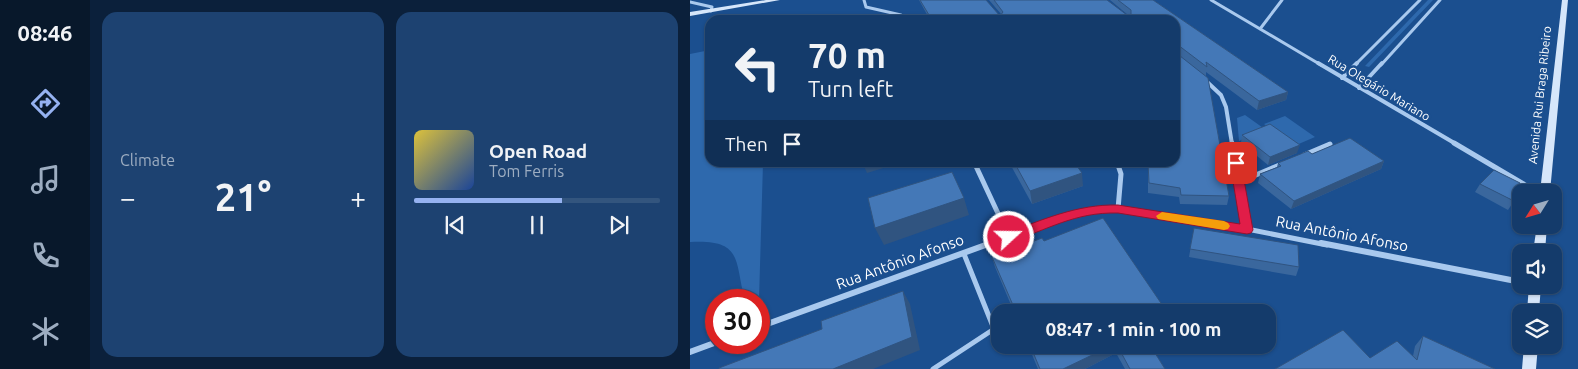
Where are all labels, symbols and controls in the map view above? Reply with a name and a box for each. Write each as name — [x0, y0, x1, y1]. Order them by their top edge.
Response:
text: 08:46 — [17, 20, 73, 45]
street label: Avenida Rui Braga Ribeiro — [1526, 25, 1553, 164]
icon: left — [725, 35, 790, 100]
text: 70 m — [808, 35, 886, 75]
street label: Rua Olegário Mariano — [1326, 52, 1433, 123]
text: Turn left — [808, 76, 893, 101]
icon: directions — [28, 86, 63, 121]
icon: arrive — [778, 130, 806, 158]
text: Then — [725, 133, 768, 155]
text: Open Road — [489, 140, 587, 162]
pin — [1215, 142, 1257, 184]
icon: arrive — [1222, 149, 1250, 177]
text: Climate — [120, 151, 175, 169]
icon: music — [28, 162, 63, 197]
text: Tom Ferris — [489, 162, 564, 180]
text: 21° — [215, 176, 271, 218]
text: − — [120, 182, 136, 213]
text: + — [350, 182, 366, 213]
north arrow — [1512, 184, 1562, 234]
map controls — [1512, 184, 1562, 354]
position arrow — [982, 210, 1034, 262]
icon: previous — [441, 211, 469, 239]
icon: pause — [523, 211, 551, 239]
icon: next — [605, 211, 633, 239]
street label: Rua Antônio Afonso — [1274, 212, 1410, 255]
street label: Rua Antônio Afonso — [834, 231, 966, 293]
icon: phone — [28, 238, 63, 273]
button: sound — [1512, 244, 1562, 294]
speed limit sign: 30 — [705, 289, 770, 354]
button: layers — [1512, 304, 1562, 354]
icon: climate — [28, 314, 63, 349]
text: 08:47 · 1 min · 100 m — [1046, 318, 1221, 340]

